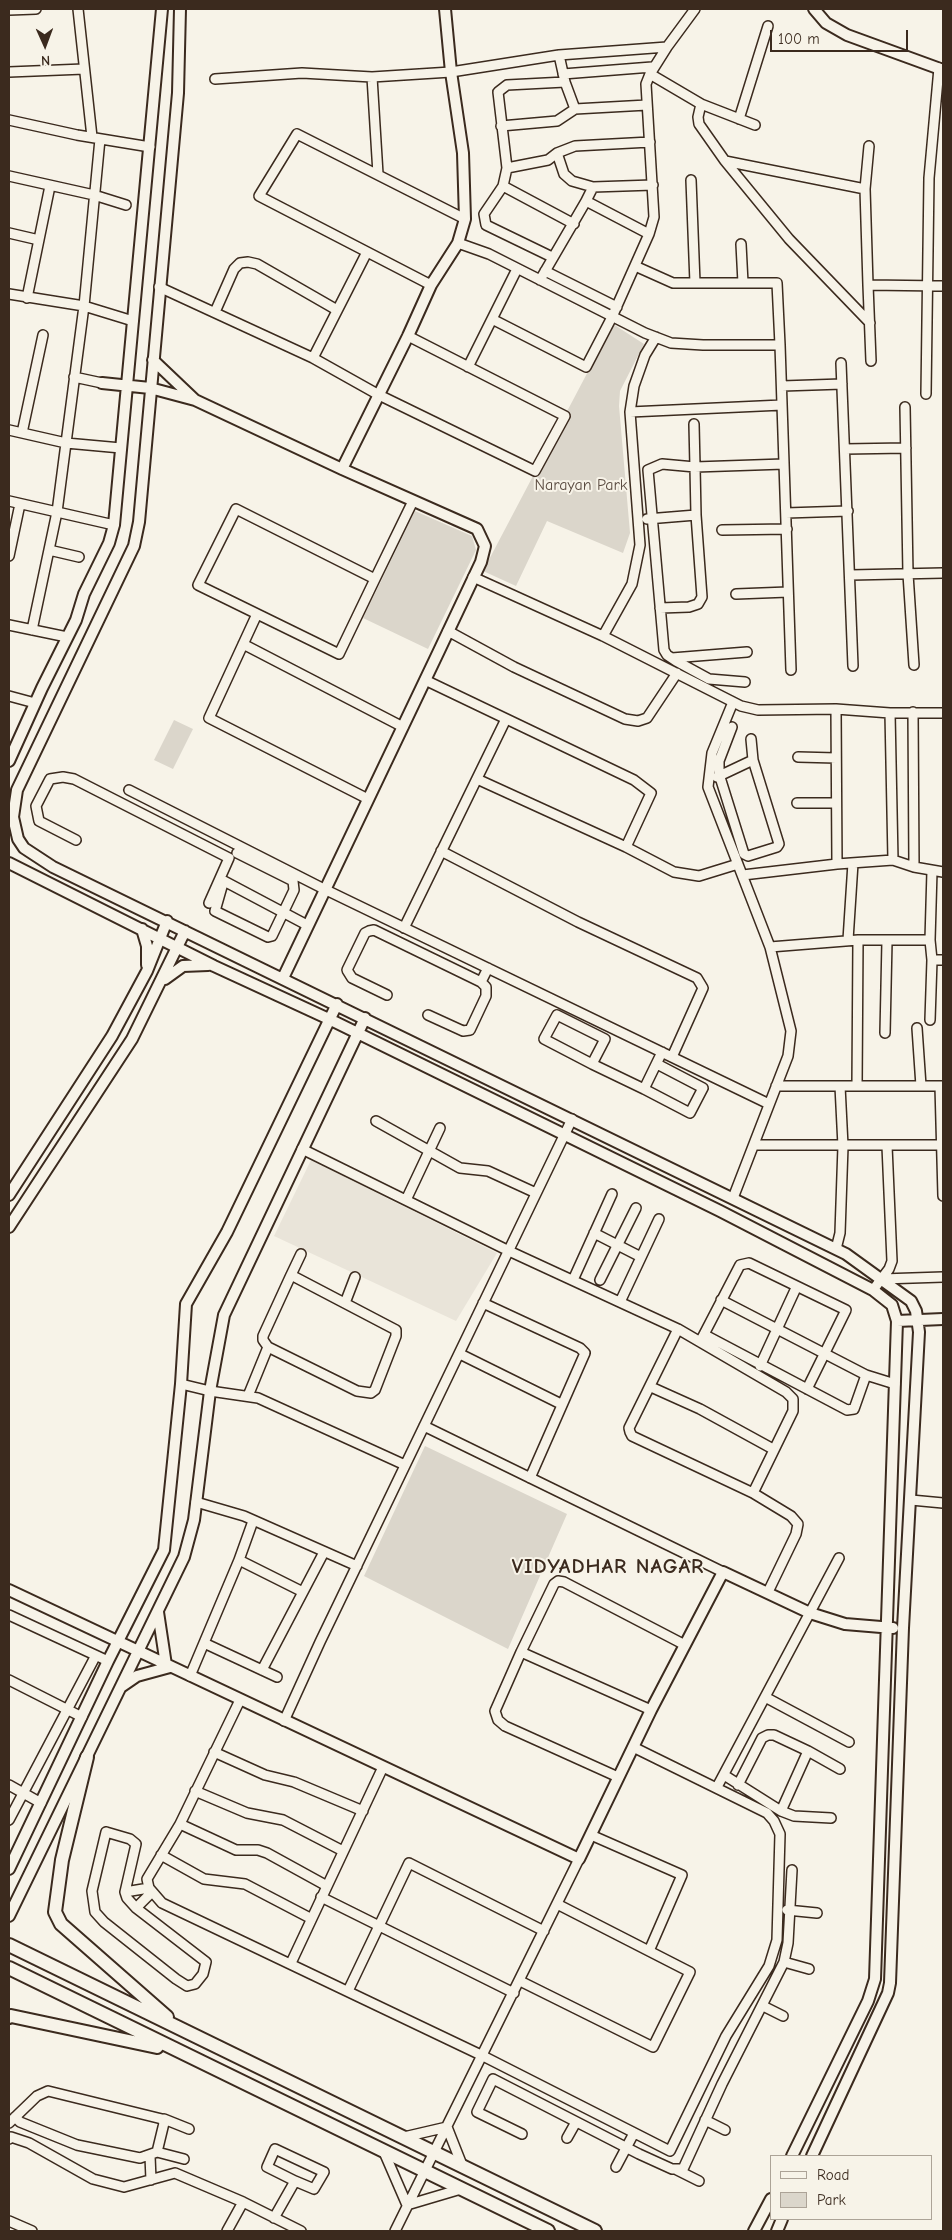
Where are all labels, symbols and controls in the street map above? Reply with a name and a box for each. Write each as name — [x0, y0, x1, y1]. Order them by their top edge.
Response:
north arrow — [20, 20, 70, 70]
scale bar — [772, 20, 910, 52]
text: 100 m — [778, 30, 820, 48]
text: N — [41, 52, 50, 69]
park label: Narayan Park — [534, 475, 628, 495]
district label: VIDYADHAR NAGAR — [510, 1554, 706, 1580]
legend — [770, 2155, 932, 2220]
text: Road — [817, 2166, 849, 2184]
text: Park — [817, 2191, 846, 2209]

